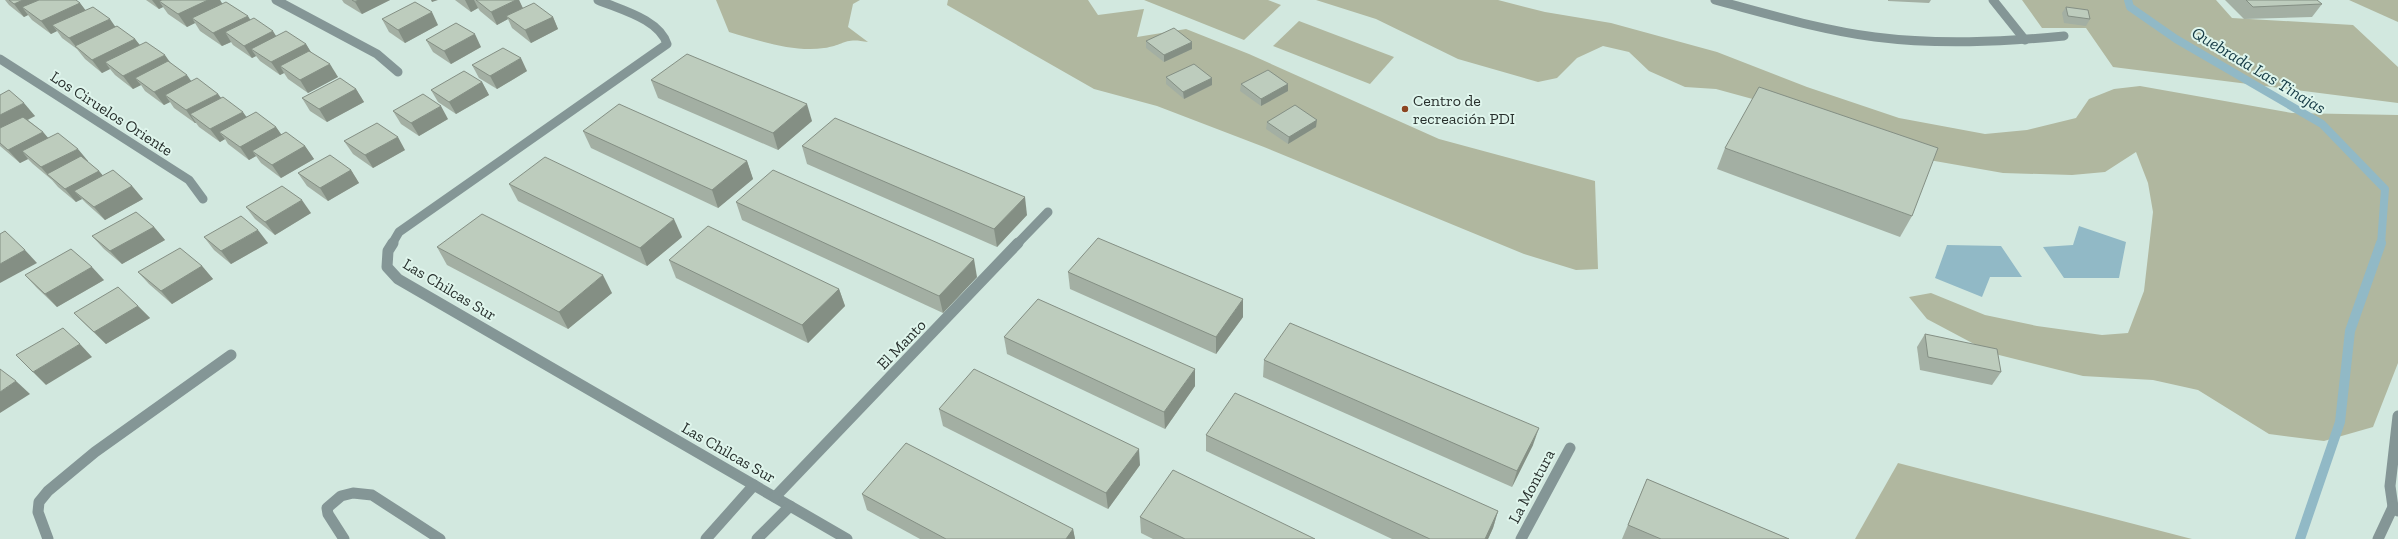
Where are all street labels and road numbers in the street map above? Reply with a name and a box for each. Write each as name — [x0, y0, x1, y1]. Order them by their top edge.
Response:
street label: Los Ciruelos Oriente — [47, 67, 176, 160]
street label: Las Chilcas Sur — [400, 254, 500, 325]
street label: El Manto — [873, 315, 930, 373]
street label: Las Chilcas Sur — [678, 418, 779, 487]
street label: La Montura — [1504, 446, 1559, 526]

